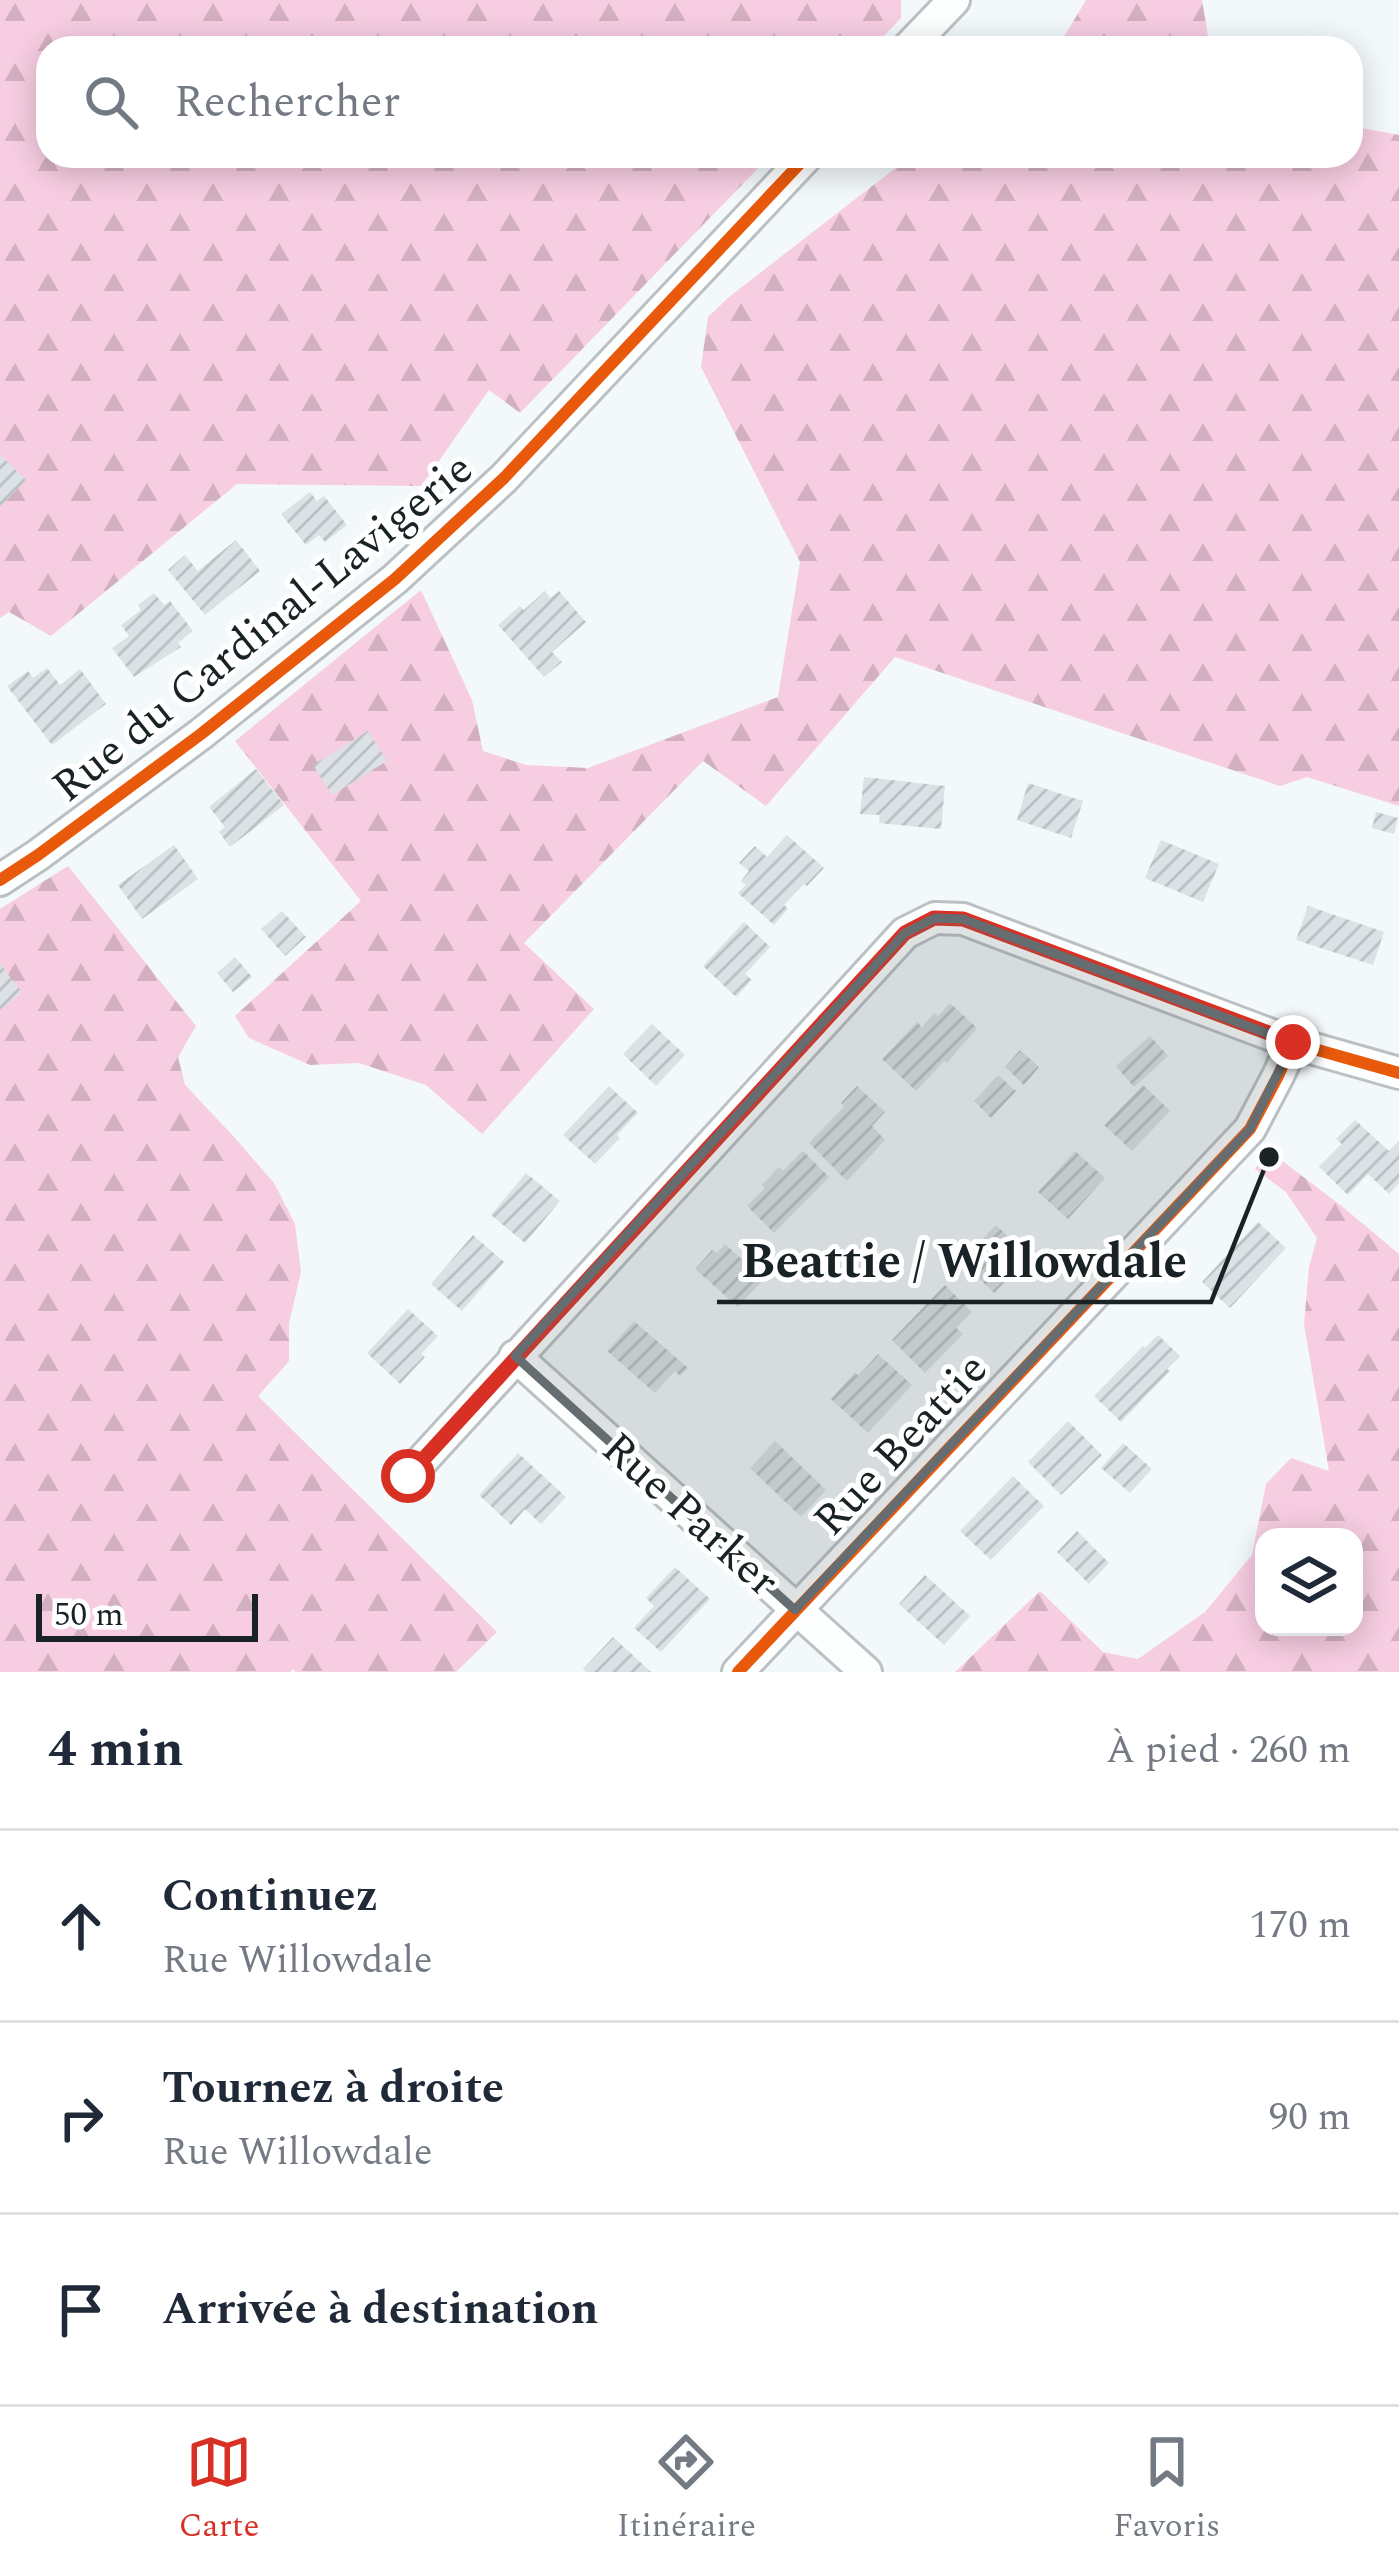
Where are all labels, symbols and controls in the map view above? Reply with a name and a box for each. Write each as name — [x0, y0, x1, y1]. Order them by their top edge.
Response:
search box — [36, 36, 1363, 168]
text: Rechercher — [174, 68, 400, 137]
icon: search — [78, 69, 144, 135]
street label: Rue du Cardinal-Lavigerie — [37, 436, 489, 820]
route end — [1266, 1015, 1320, 1069]
callout: Beattie / Willowdale — [717, 1218, 1211, 1302]
text: Beattie / Willowdale — [741, 1226, 1187, 1299]
street label: Rue Beattie — [797, 1337, 1005, 1553]
street label: Rue Parker — [585, 1416, 795, 1614]
route start — [381, 1449, 435, 1503]
map controls — [1255, 1528, 1363, 1636]
button: layers — [1255, 1528, 1363, 1636]
scale bar — [36, 1588, 258, 1641]
text: 50 m — [54, 1590, 124, 1640]
text: 4 min — [48, 1711, 184, 1789]
text: À pied · 260 m — [1106, 1721, 1351, 1780]
text: Continuez — [162, 1862, 378, 1931]
icon: ahead — [48, 1893, 114, 1959]
text: 170 m — [1249, 1896, 1351, 1955]
text: Rue Willowdale — [162, 1931, 433, 1990]
text: Tournez à droite — [162, 2054, 504, 2123]
icon: right — [48, 2085, 114, 2151]
text: 90 m — [1269, 2088, 1351, 2147]
text: Rue Willowdale — [162, 2123, 433, 2182]
text: Arrivée à destination — [162, 2275, 599, 2344]
icon: arrive — [48, 2277, 114, 2343]
tab: Carte — [179, 2429, 260, 2551]
tab: Itinéraire — [617, 2429, 756, 2551]
tab: Favoris — [1113, 2429, 1220, 2551]

